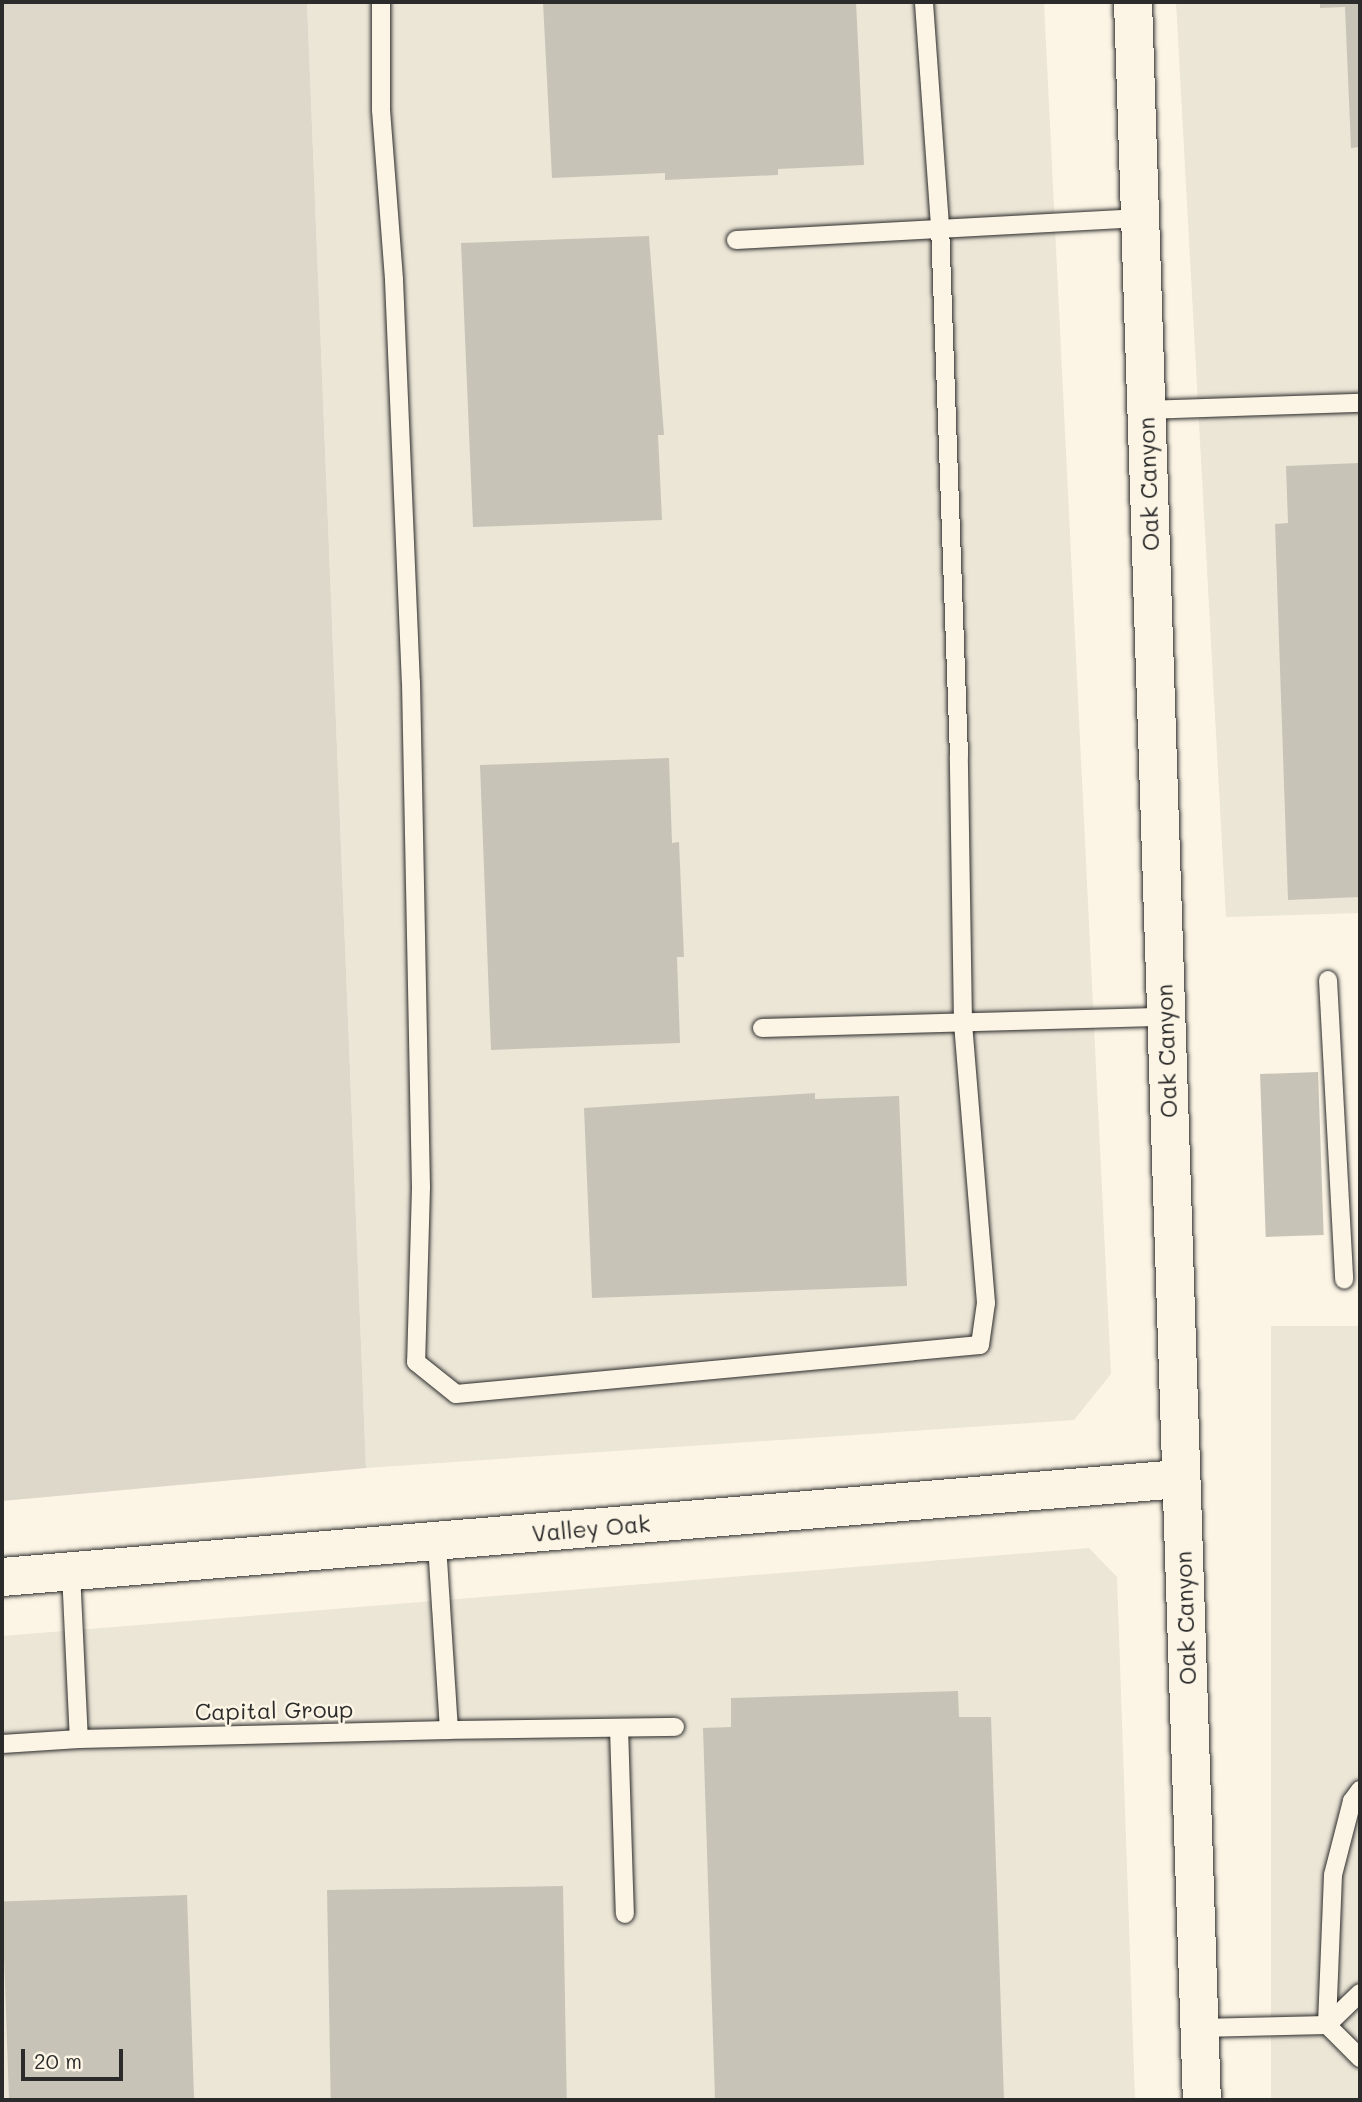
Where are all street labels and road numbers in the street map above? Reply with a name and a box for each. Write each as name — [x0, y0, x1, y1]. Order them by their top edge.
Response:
street label: Oak Canyon — [1132, 417, 1164, 551]
street label: Oak Canyon — [1150, 984, 1182, 1118]
street label: Valley Oak — [531, 1509, 651, 1547]
street label: Oak Canyon — [1169, 1551, 1201, 1685]
street label: Capital Group — [194, 1695, 354, 1725]

